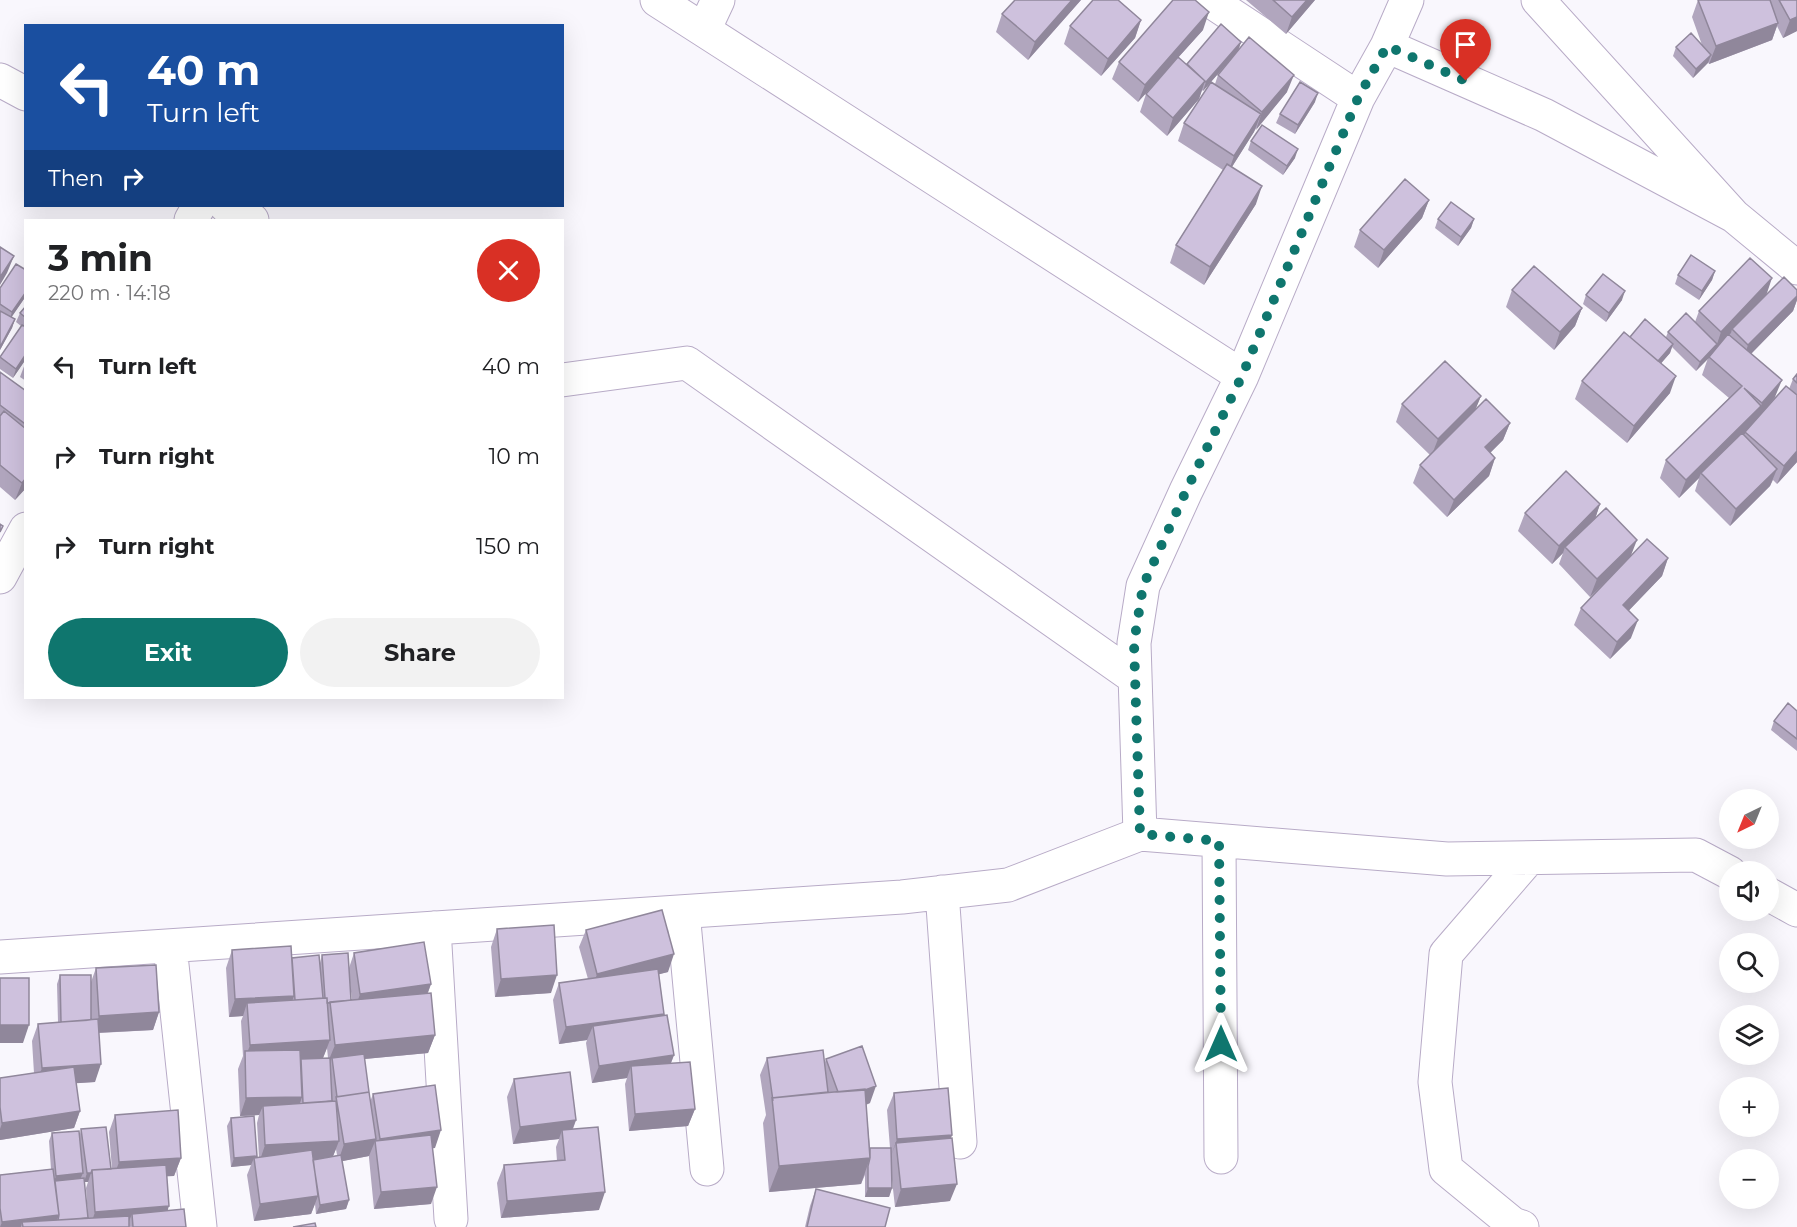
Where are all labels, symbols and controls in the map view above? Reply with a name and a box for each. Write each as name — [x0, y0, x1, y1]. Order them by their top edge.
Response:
pin — [1440, 19, 1491, 81]
icon: arrive — [1449, 28, 1482, 61]
text: 40 m — [147, 44, 260, 96]
icon: left — [48, 48, 126, 126]
text: Turn left — [147, 96, 260, 129]
icon: right — [116, 162, 149, 195]
text: Then — [48, 165, 104, 192]
text: 3 min — [48, 236, 153, 280]
button: close — [477, 239, 540, 302]
text: 220 m · 14:18 — [48, 281, 171, 305]
icon: left — [48, 350, 81, 383]
text: Turn left — [99, 353, 197, 380]
text: 40 m — [482, 353, 540, 380]
icon: right — [48, 440, 81, 473]
text: Turn right — [99, 443, 214, 470]
text: 10 m — [488, 443, 540, 470]
icon: right — [48, 530, 81, 563]
text: Turn right — [99, 533, 214, 560]
text: 150 m — [476, 533, 540, 560]
button: Exit — [48, 618, 288, 687]
button: Share — [300, 618, 540, 687]
north arrow — [1719, 789, 1779, 849]
map controls — [1719, 789, 1779, 1209]
button: sound — [1719, 861, 1779, 921]
button: search — [1719, 933, 1779, 993]
button: layers — [1719, 1005, 1779, 1065]
position arrow — [1189, 1012, 1253, 1076]
button: + — [1719, 1077, 1779, 1137]
button: − — [1719, 1149, 1779, 1209]

